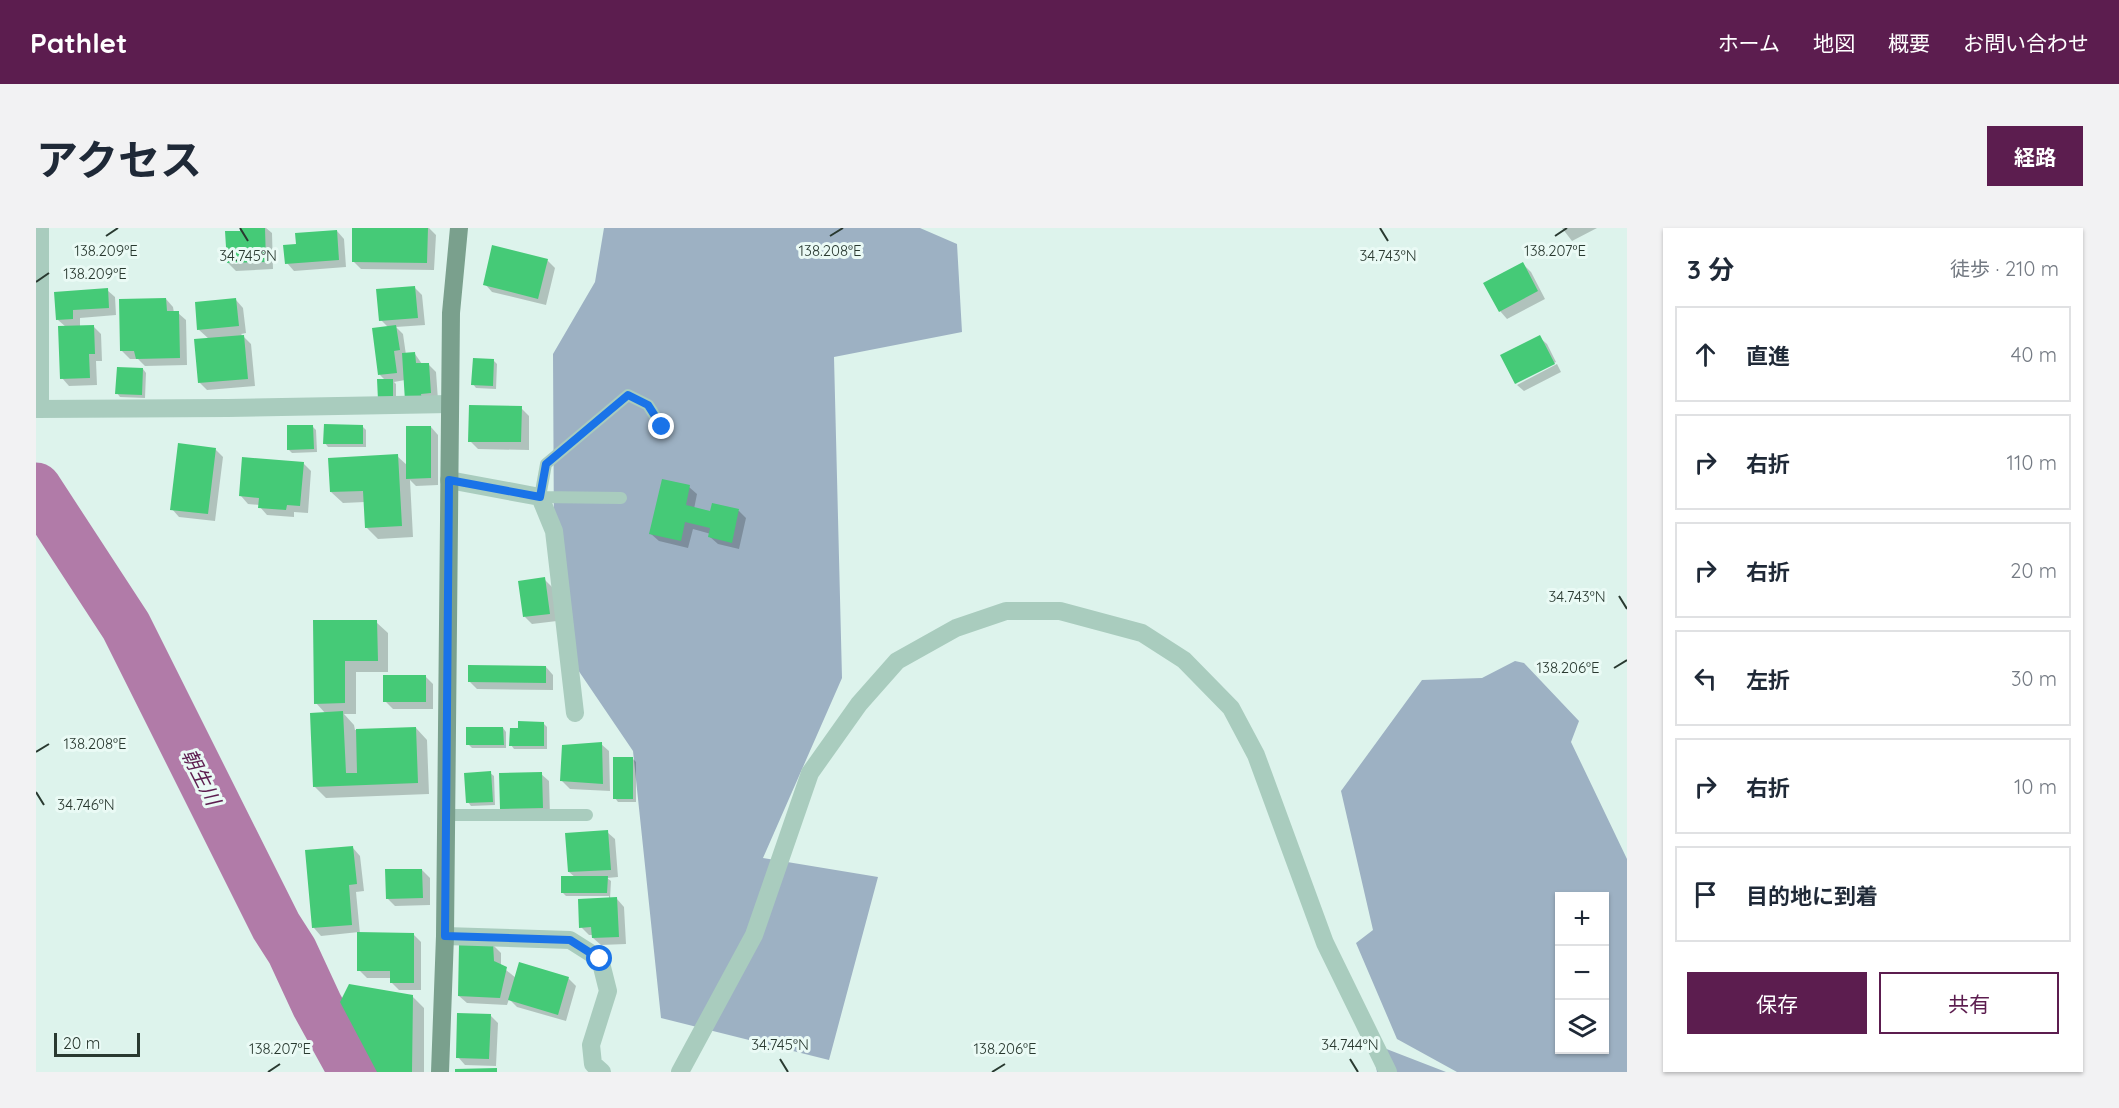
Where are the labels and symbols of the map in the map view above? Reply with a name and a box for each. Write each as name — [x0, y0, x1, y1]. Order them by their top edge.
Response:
text: 138.209°E — [74, 241, 138, 260]
text: 138.208°E — [798, 241, 862, 260]
text: 138.207°E — [1524, 241, 1586, 260]
text: 34.745°N — [219, 246, 277, 265]
text: 34.743°N — [1359, 246, 1417, 265]
text: 138.209°E — [63, 264, 127, 283]
route end — [648, 413, 674, 439]
text: 34.743°N — [1548, 587, 1606, 606]
text: 138.206°E — [1536, 658, 1600, 677]
text: 138.208°E — [63, 734, 127, 753]
water label: 朝生川 — [177, 744, 227, 811]
text: 34.746°N — [57, 795, 115, 814]
route start — [586, 945, 612, 971]
scale bar — [54, 1030, 140, 1058]
text: 34.745°N — [751, 1035, 809, 1054]
text: 34.744°N — [1321, 1035, 1379, 1054]
text: 138.207°E — [249, 1039, 311, 1058]
text: 138.206°E — [973, 1039, 1037, 1058]

